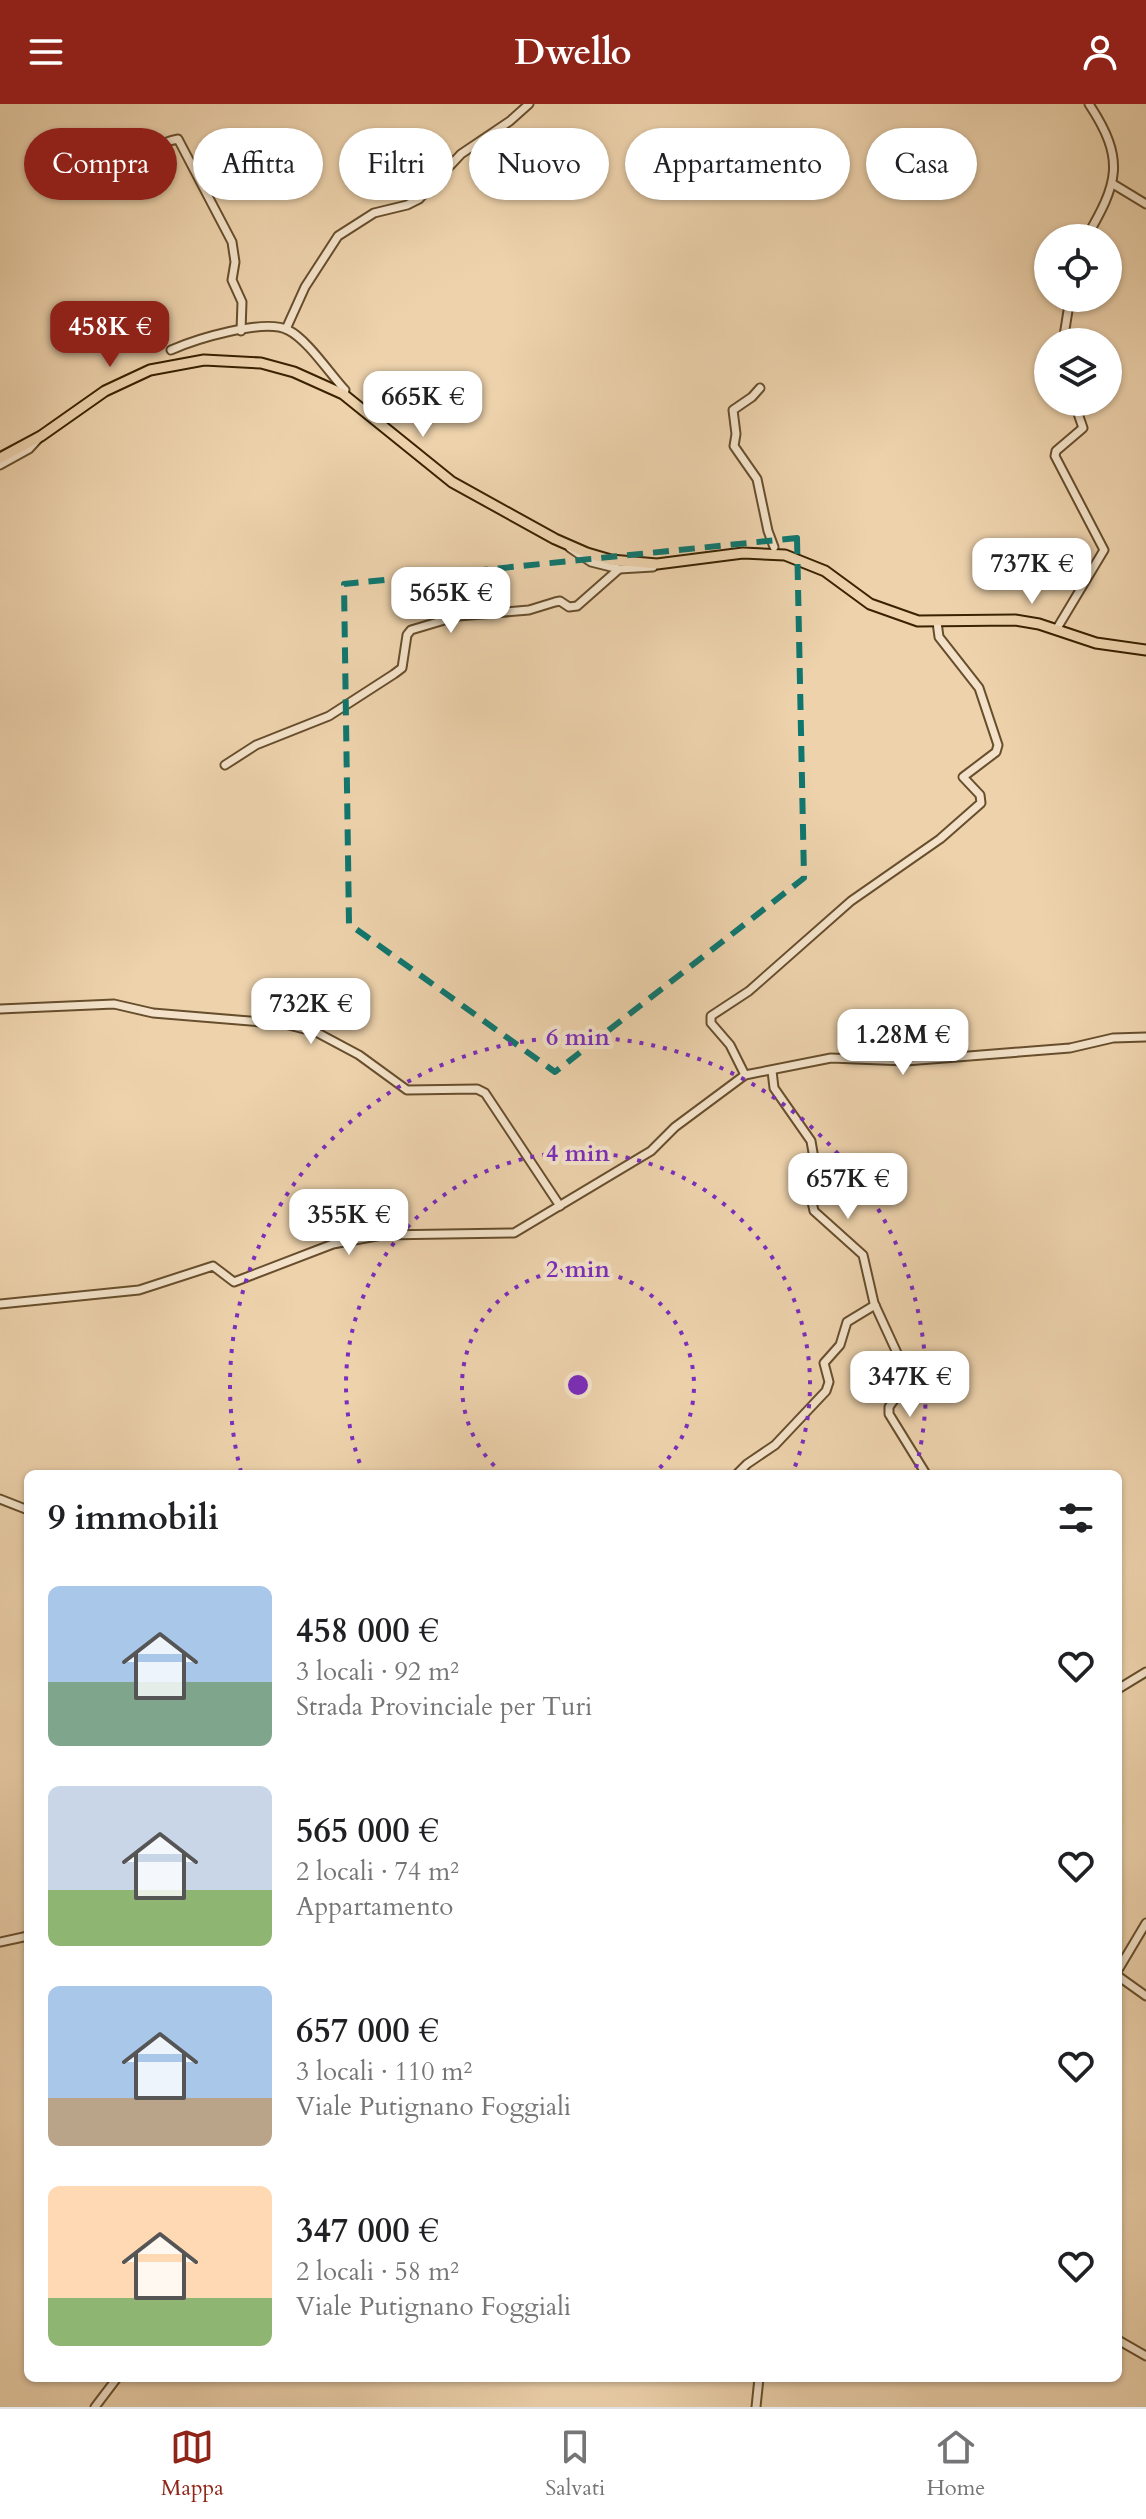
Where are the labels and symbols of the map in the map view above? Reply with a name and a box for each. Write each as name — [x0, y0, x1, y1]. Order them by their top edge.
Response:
pin: 458K € — [45, 301, 175, 369]
pin: 665K € — [358, 371, 488, 439]
pin: 737K € — [967, 538, 1097, 606]
pin: 565K € — [386, 567, 516, 635]
pin: 732K € — [246, 978, 376, 1046]
pin: 1.28M € — [829, 1009, 977, 1077]
text: 6 min — [546, 1021, 611, 1054]
text: 4 min — [546, 1137, 611, 1170]
pin: 657K € — [783, 1153, 913, 1221]
pin: 355K € — [284, 1189, 414, 1257]
text: 2 min — [546, 1253, 611, 1286]
pin: 347K € — [845, 1351, 975, 1419]
centre of rings — [564, 1371, 592, 1399]

